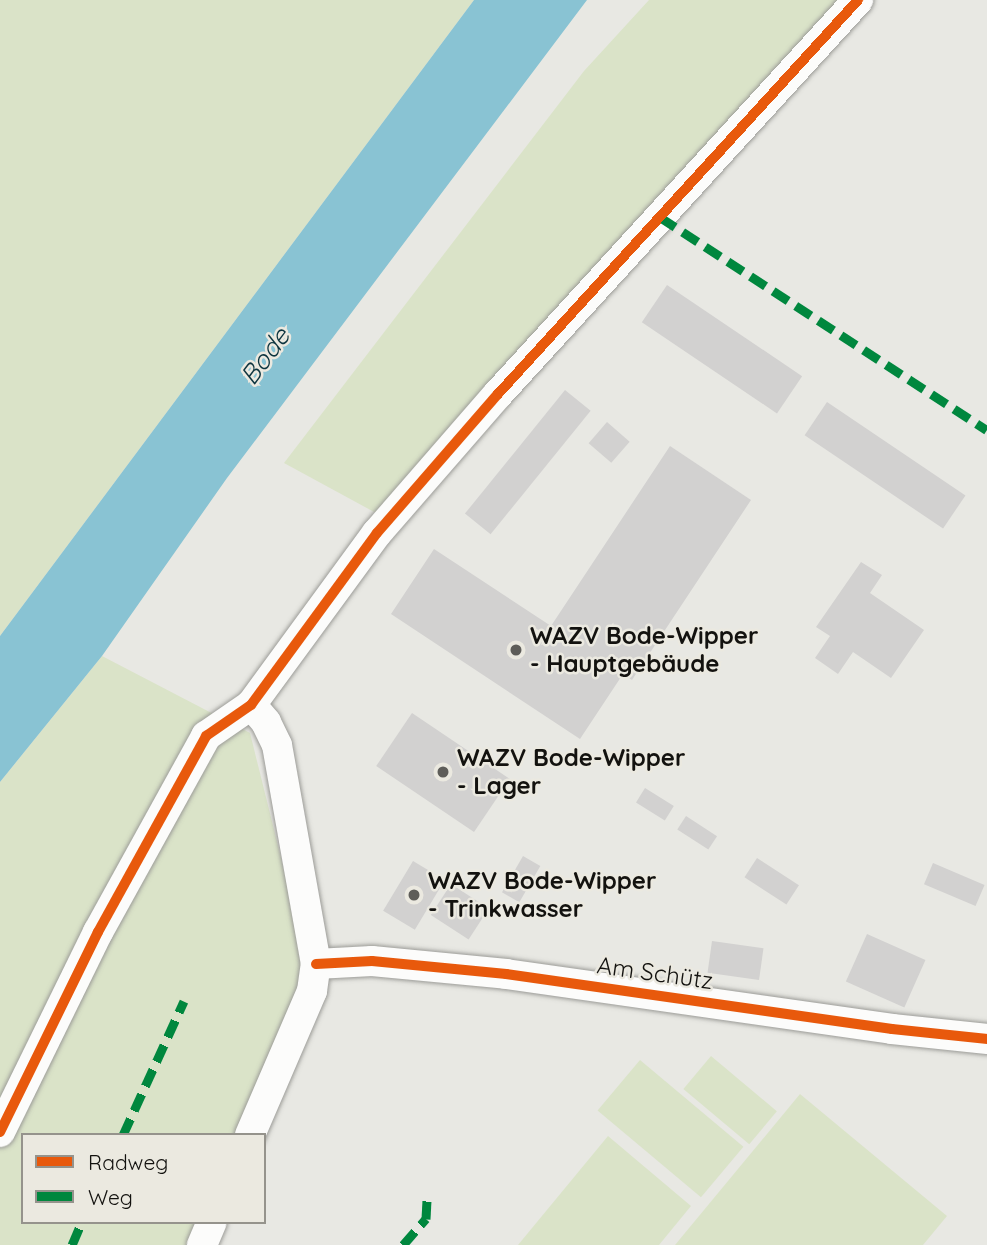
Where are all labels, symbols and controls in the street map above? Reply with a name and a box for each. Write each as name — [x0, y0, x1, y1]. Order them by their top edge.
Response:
water label: Bode — [234, 321, 296, 391]
place label: WAZV Bode-Wipper - Hauptgebäude — [530, 622, 758, 678]
marker: WAZV Bode-Wipper - Hauptgebäude — [508, 642, 524, 658]
place label: WAZV Bode-Wipper - Lager — [457, 744, 685, 800]
marker: WAZV Bode-Wipper - Lager — [435, 764, 451, 780]
place label: WAZV Bode-Wipper - Trinkwasser — [428, 867, 656, 923]
marker: WAZV Bode-Wipper - Trinkwasser — [406, 887, 422, 903]
street label: Am Schütz — [595, 951, 715, 995]
legend — [21, 1133, 266, 1224]
text: Radweg — [88, 1149, 168, 1175]
text: Weg — [88, 1184, 133, 1210]

